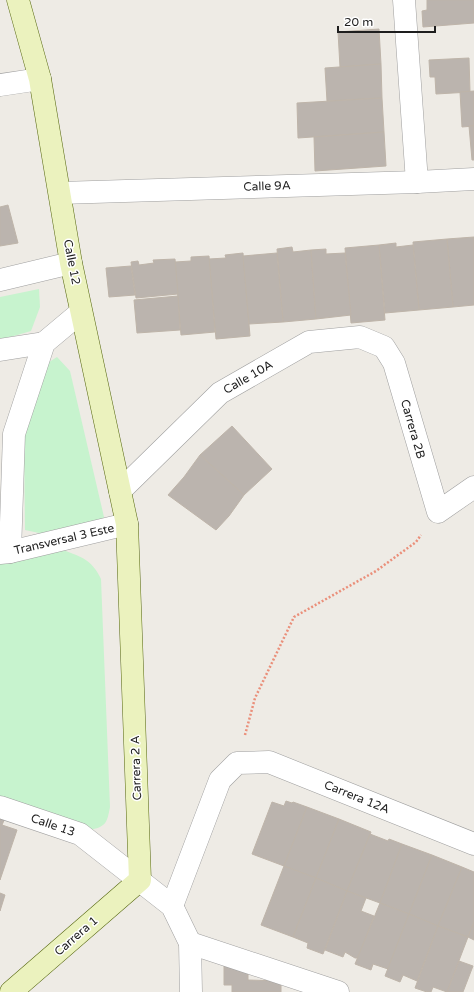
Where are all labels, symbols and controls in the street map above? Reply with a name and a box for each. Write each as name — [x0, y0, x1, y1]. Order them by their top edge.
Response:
scale bar — [338, 8, 435, 34]
text: 20 m — [344, 15, 373, 29]
street label: Calle 9A — [243, 178, 291, 194]
street label: Calle 12 — [61, 238, 83, 286]
street label: Calle 10A — [221, 357, 275, 397]
street label: Carrera 2B — [398, 398, 428, 460]
street label: Transversal 3 Este — [13, 521, 116, 557]
street label: Carrera 2 A — [128, 735, 144, 801]
street label: Carrera 12A — [322, 778, 392, 817]
street label: Calle 13 — [29, 811, 77, 839]
street label: Carrera 1 — [51, 913, 101, 959]

